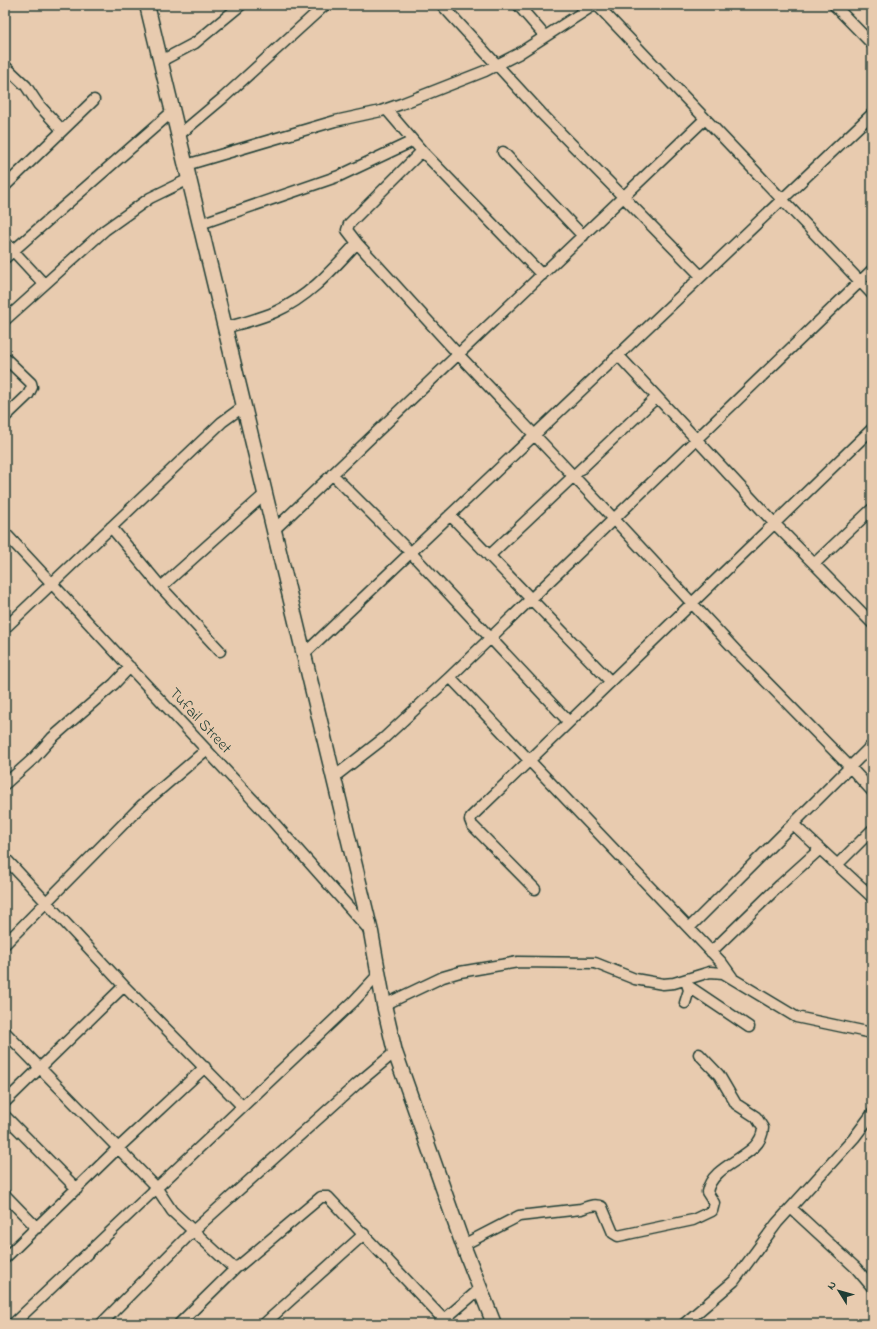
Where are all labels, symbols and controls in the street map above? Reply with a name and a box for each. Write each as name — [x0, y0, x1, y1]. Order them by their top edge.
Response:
street label: Tufail Street — [163, 682, 238, 760]
north arrow — [819, 1271, 859, 1311]
text: N — [823, 1278, 840, 1293]

